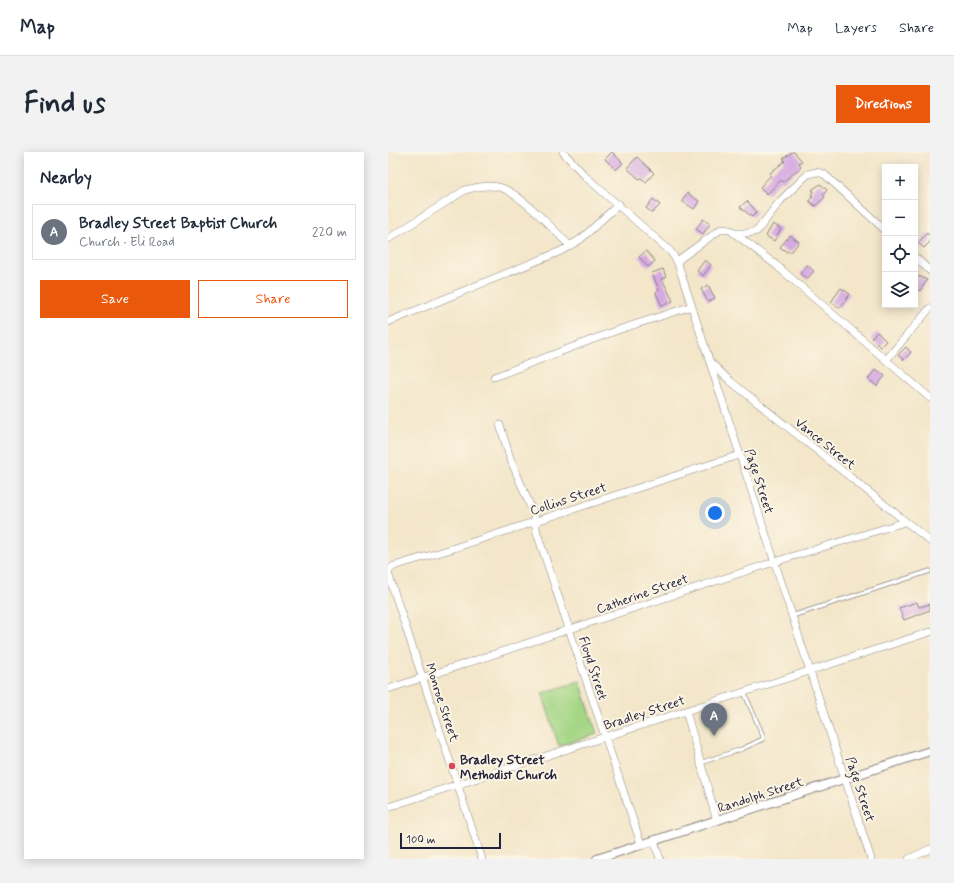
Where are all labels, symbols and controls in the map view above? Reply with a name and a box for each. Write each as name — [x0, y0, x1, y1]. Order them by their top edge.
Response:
text: Map — [20, 15, 55, 40]
text: Map — [787, 19, 813, 37]
text: Layers — [835, 19, 877, 37]
text: Share — [899, 19, 934, 37]
button: Directions — [836, 85, 930, 123]
text: Find us — [24, 86, 105, 123]
map controls — [882, 164, 918, 308]
button: + — [882, 164, 918, 200]
text: Nearby — [40, 167, 92, 189]
button: − — [882, 200, 918, 236]
text: Bradley Street Baptist Church — [79, 214, 277, 234]
text: A — [50, 224, 58, 241]
text: 220 m — [312, 224, 347, 241]
text: Church · Eli Road — [79, 234, 175, 251]
button: locate — [882, 236, 918, 272]
button: layers — [882, 272, 918, 308]
button: Save — [40, 280, 190, 318]
button: Share — [198, 280, 348, 318]
street label: Vance Street — [791, 414, 859, 474]
street label: Page Street — [738, 447, 777, 517]
street label: Collins Street — [528, 479, 609, 520]
your location — [705, 503, 725, 523]
street label: Catherine Street — [594, 571, 691, 618]
street label: Floyd Street — [574, 634, 611, 703]
street label: Monroe Street — [421, 661, 462, 744]
street label: Bradley Street — [602, 692, 687, 735]
pin: A — [701, 703, 727, 736]
place label: Bradley Street Methodist Church — [460, 752, 557, 784]
street label: Page Street — [839, 755, 878, 825]
marker: Bradley Street Methodist Church — [447, 761, 457, 771]
street label: Randolph Street — [715, 773, 806, 817]
scale bar — [400, 831, 501, 850]
text: 100 m — [406, 833, 436, 847]

